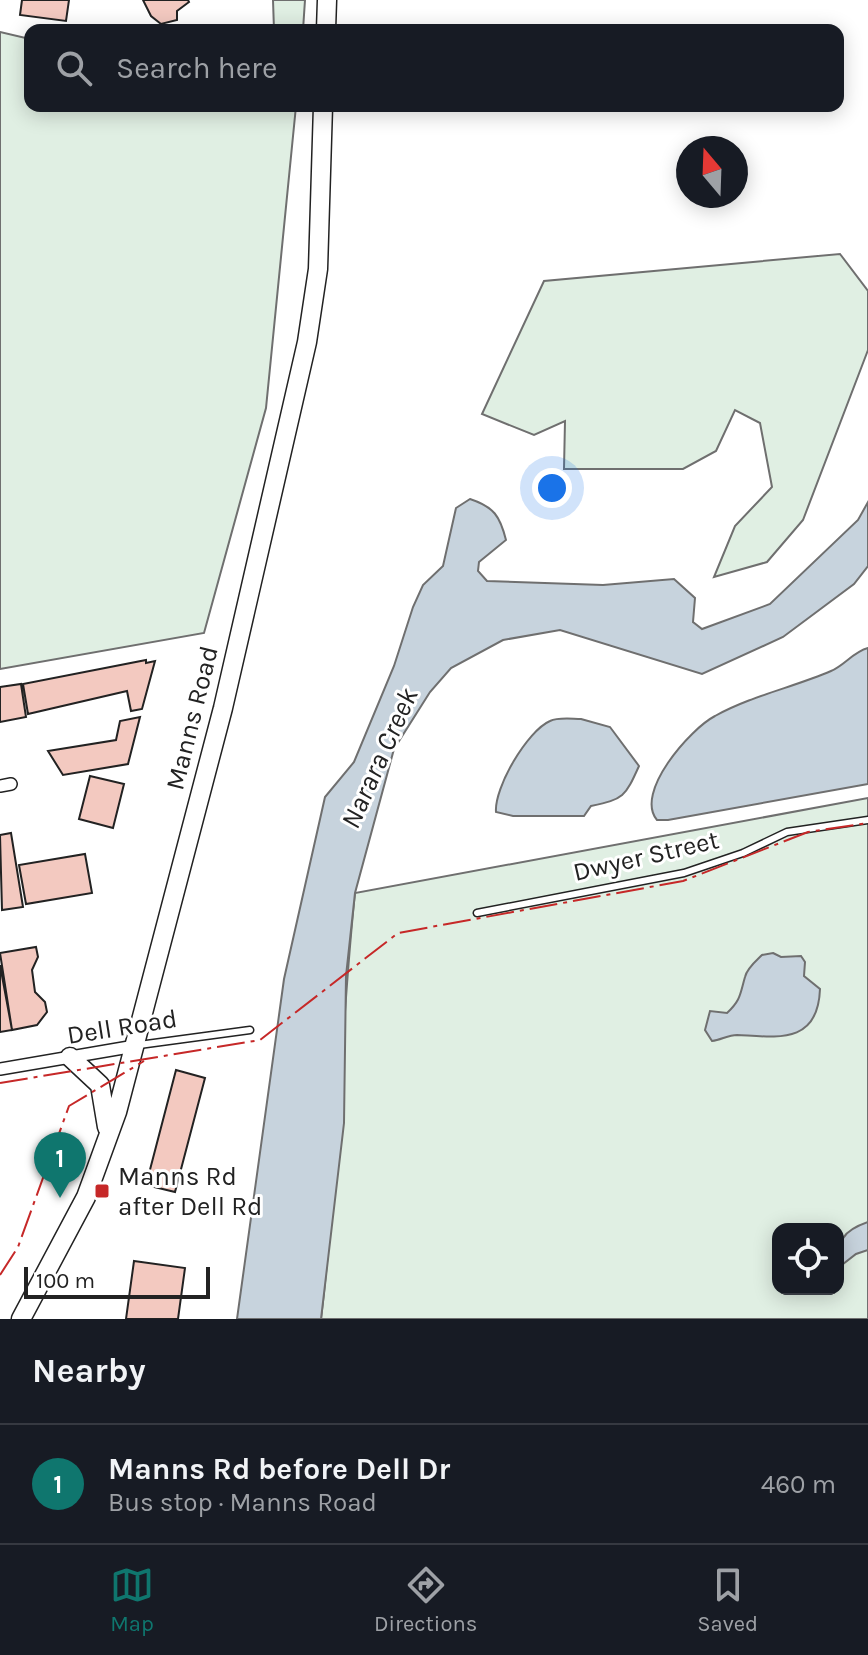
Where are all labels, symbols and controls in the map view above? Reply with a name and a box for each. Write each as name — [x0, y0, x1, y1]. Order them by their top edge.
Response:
search box — [24, 24, 844, 112]
icon: search — [52, 46, 96, 90]
text: Search here — [116, 50, 277, 86]
north arrow — [676, 136, 748, 208]
your location — [532, 468, 572, 508]
street label: Manns Road — [159, 643, 225, 793]
water label: Narara Creek — [333, 682, 425, 833]
street label: Dwyer Street — [570, 824, 722, 888]
street label: Dell Road — [65, 1003, 179, 1051]
pin: 1 — [34, 1132, 86, 1198]
place label: Manns Rd after Dell Rd — [118, 1161, 263, 1222]
marker: Manns Rd after Dell Rd — [93, 1182, 111, 1200]
map controls — [772, 1223, 844, 1295]
button: locate — [772, 1223, 844, 1295]
scale bar — [24, 1263, 210, 1299]
text: 100 m — [36, 1268, 95, 1294]
text: Nearby — [32, 1351, 146, 1391]
text: Manns Rd before Dell Dr — [108, 1451, 450, 1487]
text: 1 — [53, 1469, 63, 1500]
text: 460 m — [761, 1469, 836, 1500]
text: Bus stop · Manns Road — [108, 1487, 377, 1518]
tab: Map — [110, 1563, 154, 1637]
tab: Directions — [374, 1563, 477, 1637]
tab: Saved — [697, 1563, 758, 1637]

